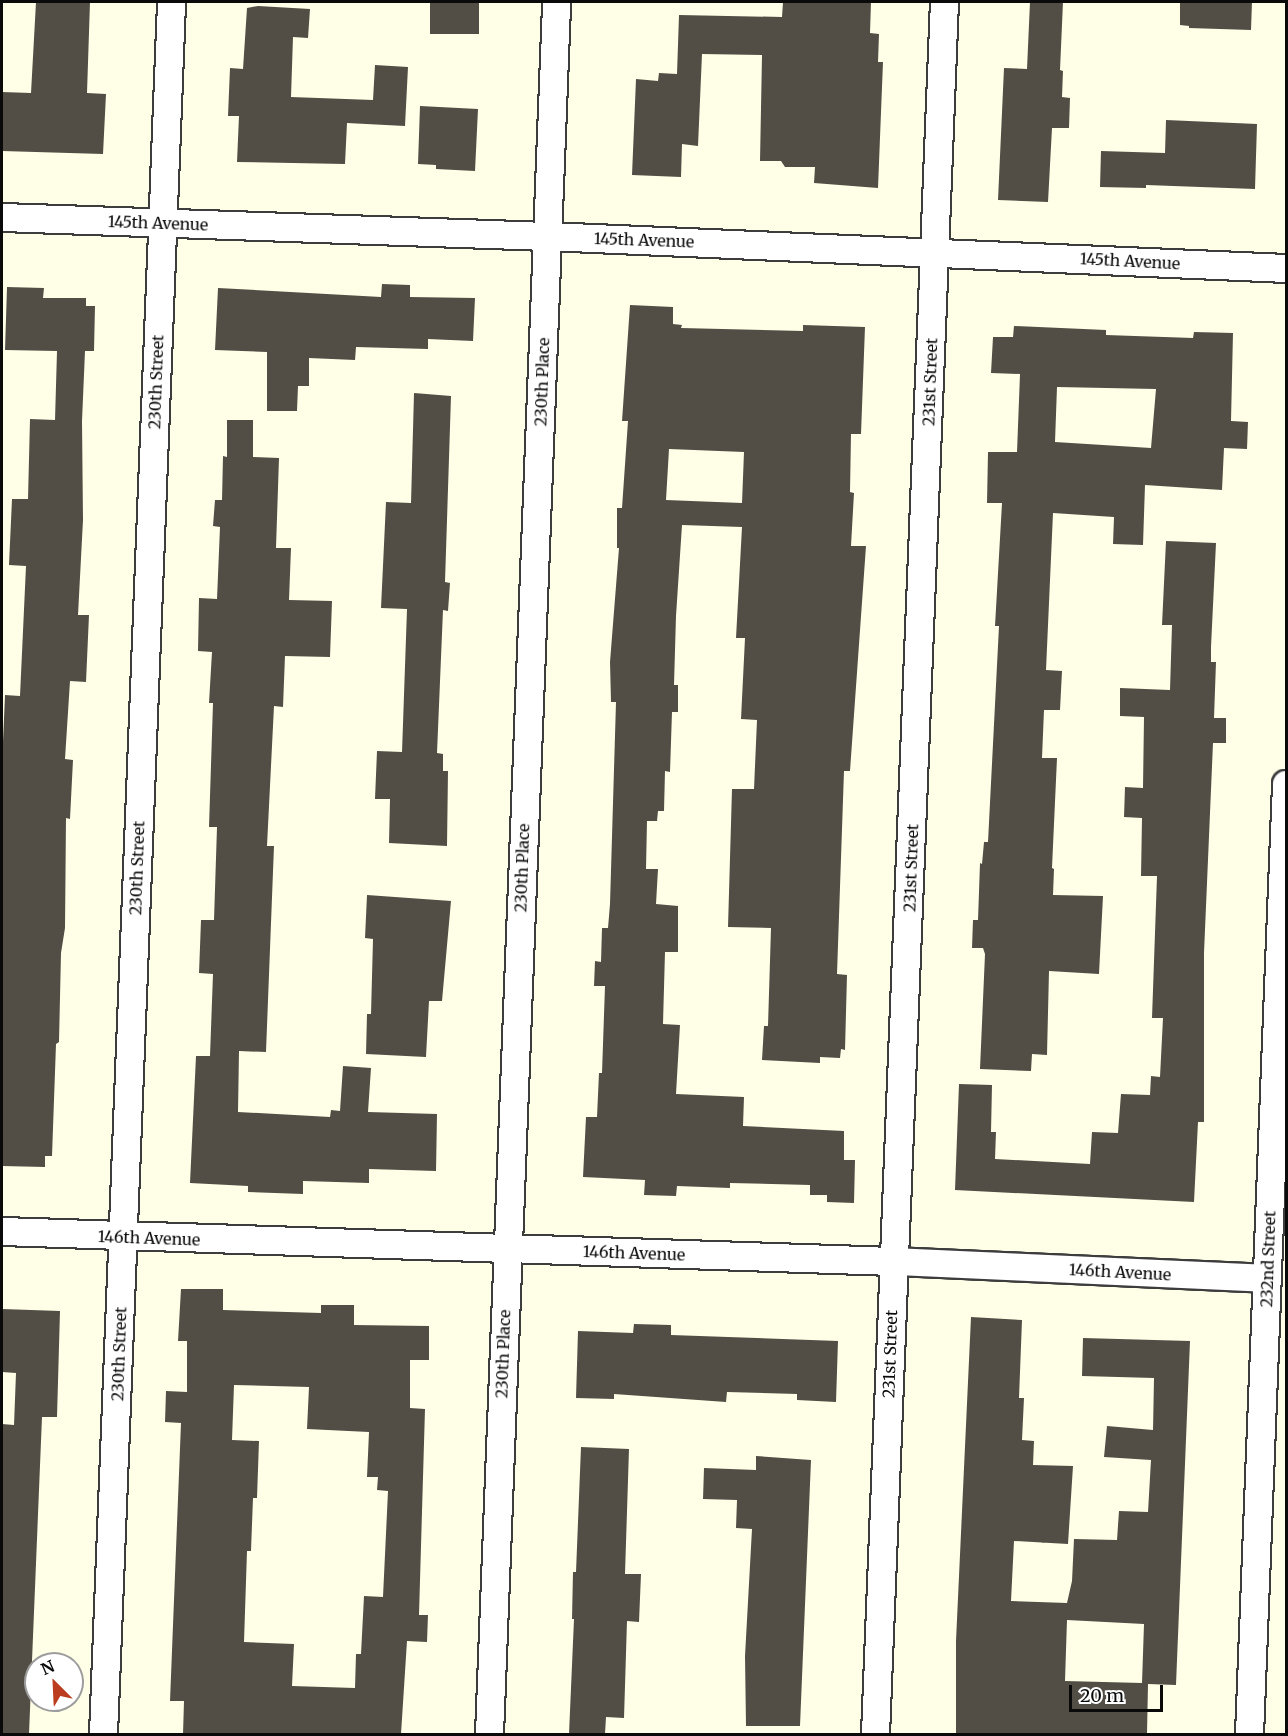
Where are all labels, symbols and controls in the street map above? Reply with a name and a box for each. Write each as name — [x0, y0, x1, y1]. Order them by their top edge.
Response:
street label: 145th Avenue — [108, 212, 208, 234]
street label: 145th Avenue — [594, 229, 694, 251]
street label: 145th Avenue — [1079, 249, 1181, 273]
street label: 230th Street — [145, 334, 167, 430]
street label: 230th Place — [531, 337, 553, 427]
street label: 231st Street — [919, 338, 941, 426]
street label: 230th Street — [126, 820, 148, 916]
street label: 230th Place — [511, 823, 533, 913]
street label: 231st Street — [900, 824, 922, 912]
street label: 232nd Street — [1257, 1210, 1279, 1308]
street label: 146th Avenue — [98, 1227, 200, 1249]
street label: 146th Avenue — [583, 1242, 685, 1264]
street label: 146th Avenue — [1068, 1260, 1172, 1284]
street label: 230th Street — [108, 1306, 130, 1402]
street label: 230th Place — [492, 1309, 514, 1399]
street label: 231st Street — [879, 1310, 901, 1398]
north arrow — [24, 1652, 84, 1712]
text: N — [38, 1656, 57, 1679]
scale bar — [1072, 1673, 1166, 1711]
text: 20 m — [1080, 1684, 1124, 1707]

